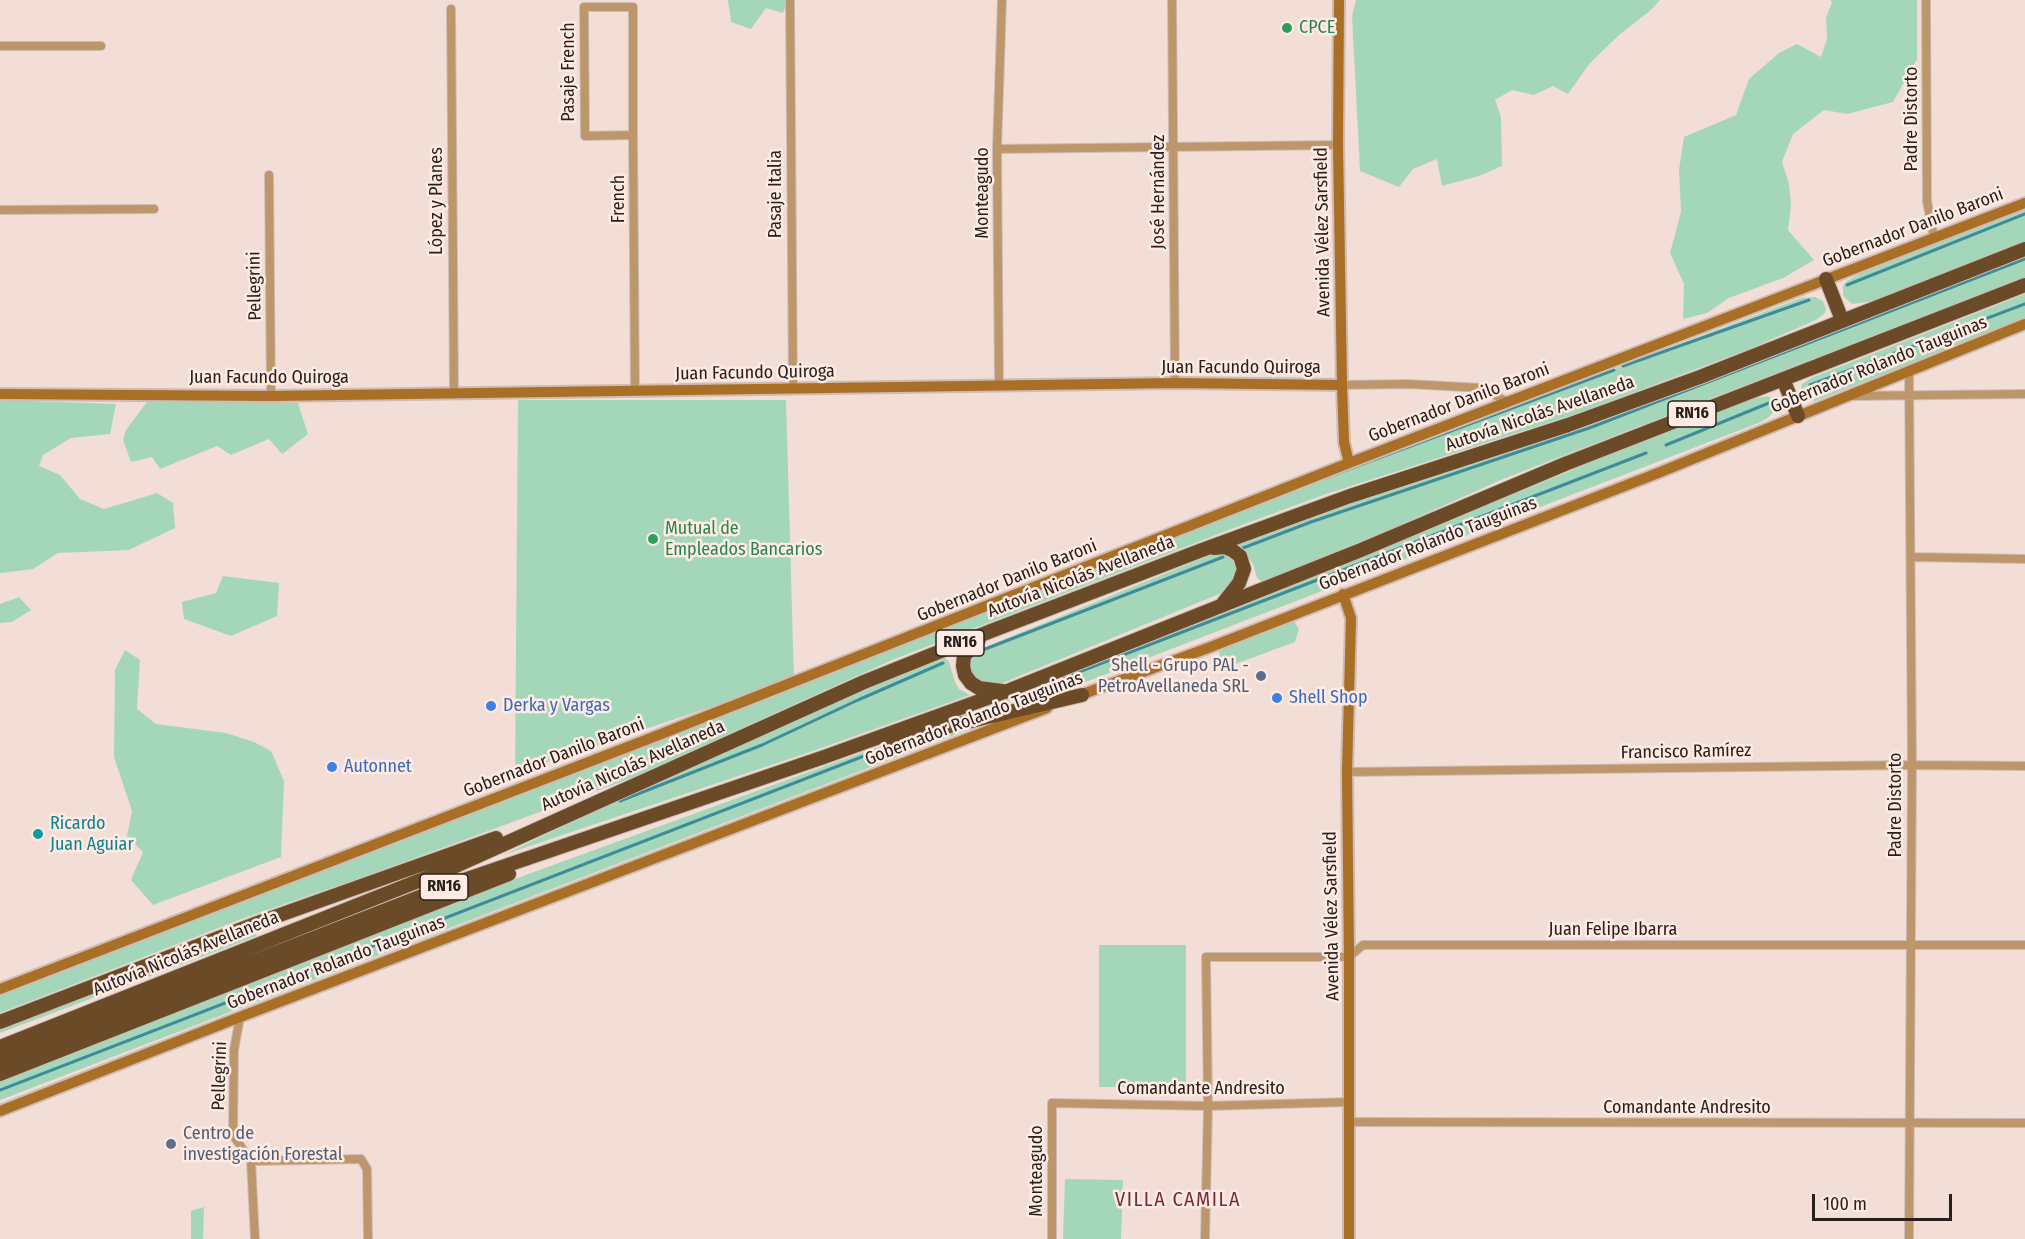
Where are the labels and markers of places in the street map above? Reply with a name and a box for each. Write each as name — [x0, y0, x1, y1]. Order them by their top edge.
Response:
place label: CPCE — [1299, 17, 1335, 39]
marker: CPCE — [1280, 21, 1294, 35]
place label: Mutual de Empleados Bancarios — [665, 518, 822, 560]
marker: Mutual de Empleados Bancarios — [646, 532, 660, 546]
place label: Shell - Grupo PAL - PetroAvellaneda SRL — [1098, 655, 1249, 698]
marker: Shell - Grupo PAL - PetroAvellaneda SRL — [1254, 669, 1268, 683]
place label: Shell Shop — [1289, 687, 1367, 709]
marker: Shell Shop — [1270, 691, 1284, 705]
place label: Derka y Vargas — [503, 695, 610, 717]
marker: Derka y Vargas — [484, 699, 498, 713]
place label: Autonnet — [344, 756, 412, 778]
marker: Autonnet — [325, 760, 339, 774]
place label: Ricardo Juan Aguiar — [50, 813, 134, 856]
marker: Ricardo Juan Aguiar — [31, 827, 45, 841]
place label: Centro de investigación Forestal — [183, 1123, 342, 1166]
marker: Centro de investigación Forestal — [164, 1137, 178, 1151]

